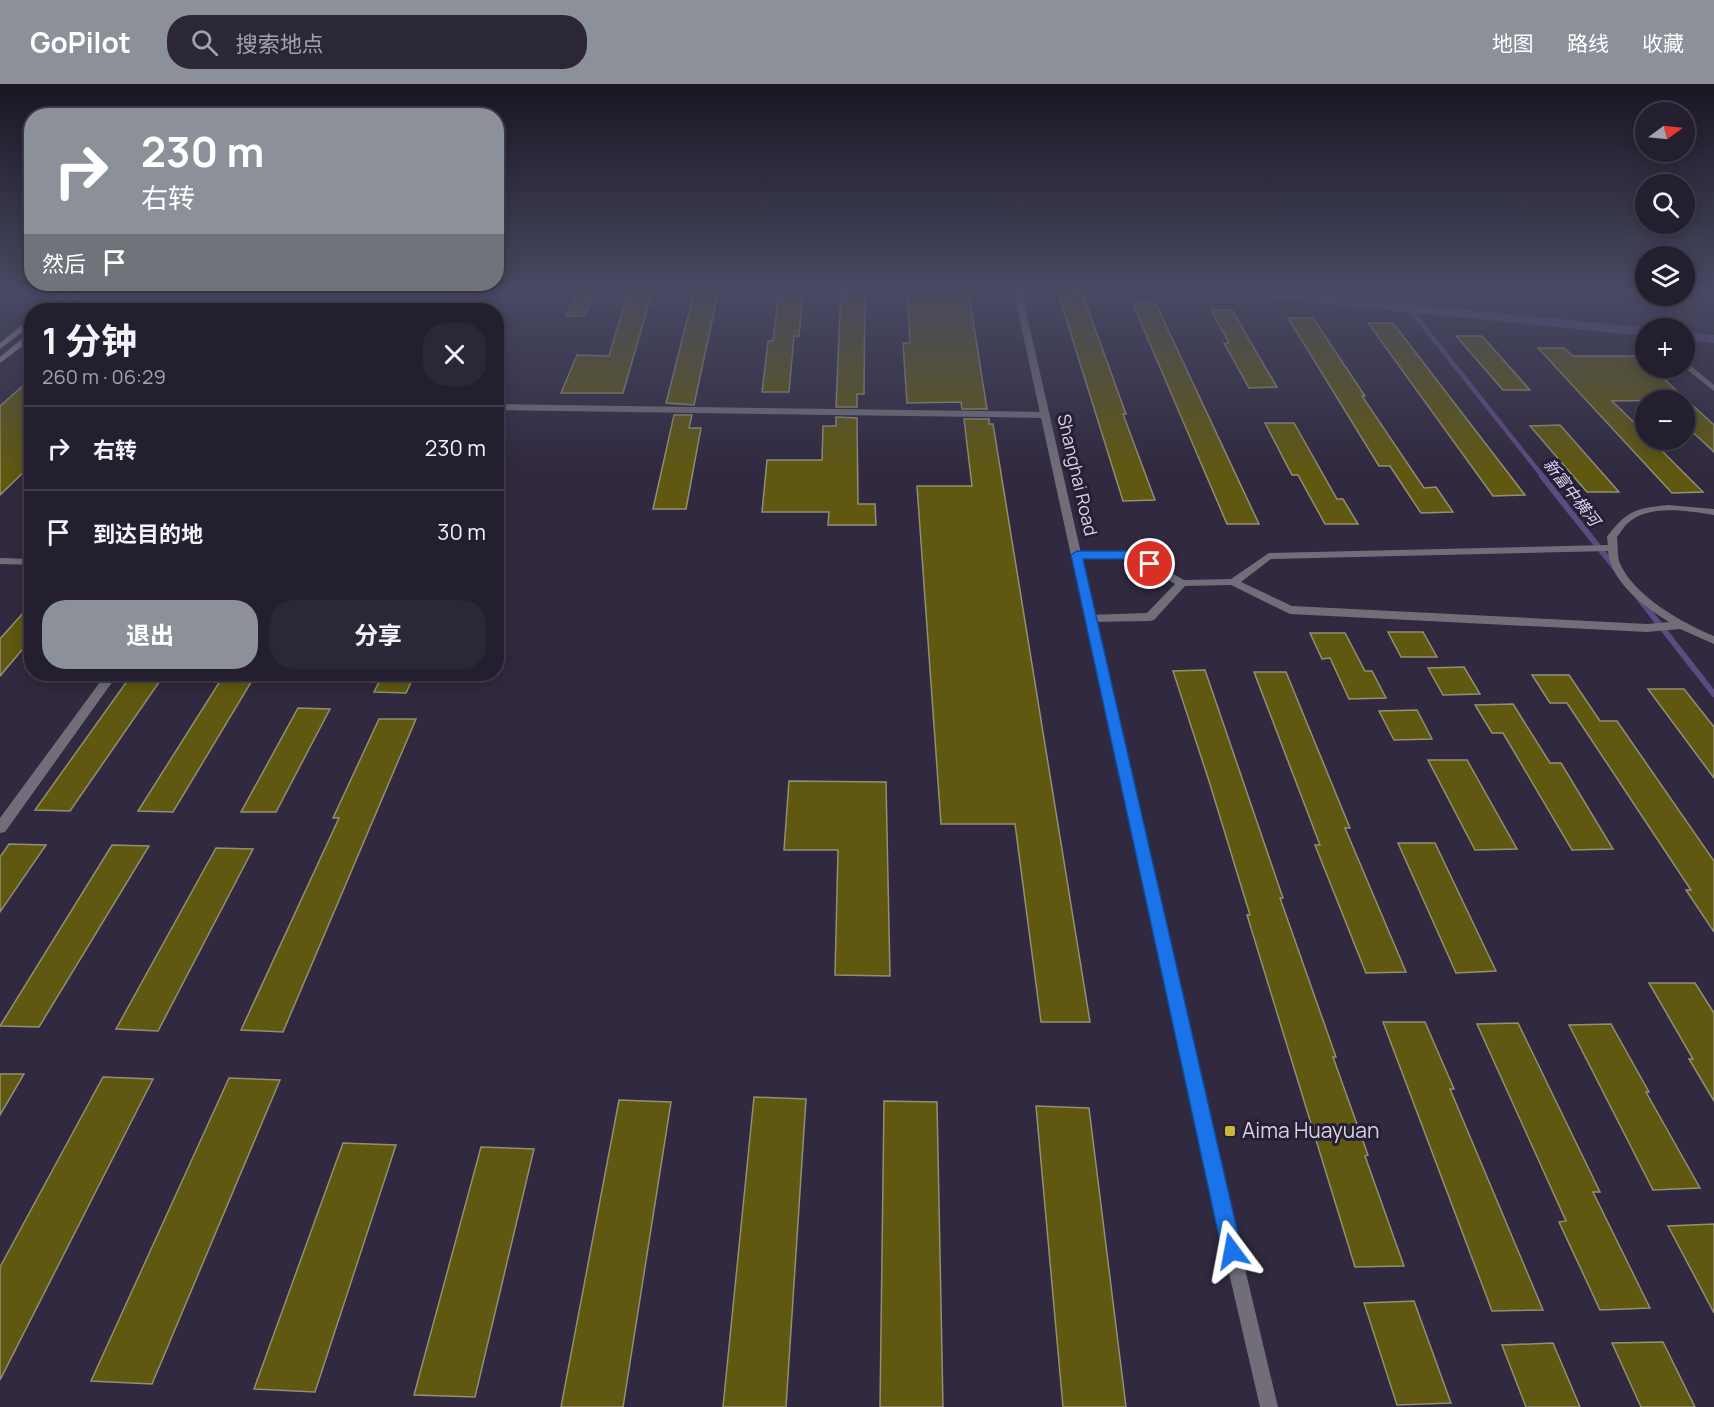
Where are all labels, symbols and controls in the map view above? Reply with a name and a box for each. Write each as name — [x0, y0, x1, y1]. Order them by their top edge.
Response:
search box — [167, 15, 587, 69]
text: GoPilot — [30, 23, 131, 61]
icon: search — [188, 26, 221, 59]
text: 搜索地点 — [236, 29, 324, 59]
text: 地图 — [1492, 29, 1534, 57]
text: 路线 — [1567, 29, 1609, 57]
text: 收藏 — [1642, 29, 1684, 57]
north arrow — [1635, 102, 1695, 162]
map controls — [1635, 102, 1695, 450]
text: 230 m — [141, 122, 264, 180]
icon: right — [42, 132, 120, 210]
button: search — [1635, 174, 1695, 234]
text: 右转 — [141, 179, 195, 216]
icon: arrive — [98, 246, 131, 279]
button: layers — [1635, 246, 1695, 306]
text: 然后 — [42, 249, 86, 279]
text: 1 分钟 — [42, 316, 137, 365]
button: + — [1635, 318, 1695, 378]
button: close — [423, 323, 486, 386]
text: 260 m · 06:29 — [42, 363, 166, 390]
button: − — [1635, 390, 1695, 450]
street label: Shanghai Road — [1052, 412, 1104, 538]
icon: right — [42, 432, 75, 465]
text: 230 m — [425, 433, 486, 463]
text: 右转 — [93, 435, 137, 465]
water label: 新富中横河 — [1539, 454, 1607, 533]
icon: arrive — [42, 516, 75, 549]
text: 30 m — [437, 517, 486, 547]
text: 到达目的地 — [93, 519, 203, 549]
pin — [1124, 538, 1175, 589]
icon: arrive — [1133, 547, 1166, 580]
button: 退出 — [42, 600, 258, 669]
button: 分享 — [270, 600, 486, 669]
place label: Aima Huayuan — [1242, 1116, 1379, 1144]
marker: Aima Huayuan — [1223, 1124, 1237, 1138]
position arrow — [1200, 1219, 1264, 1283]

